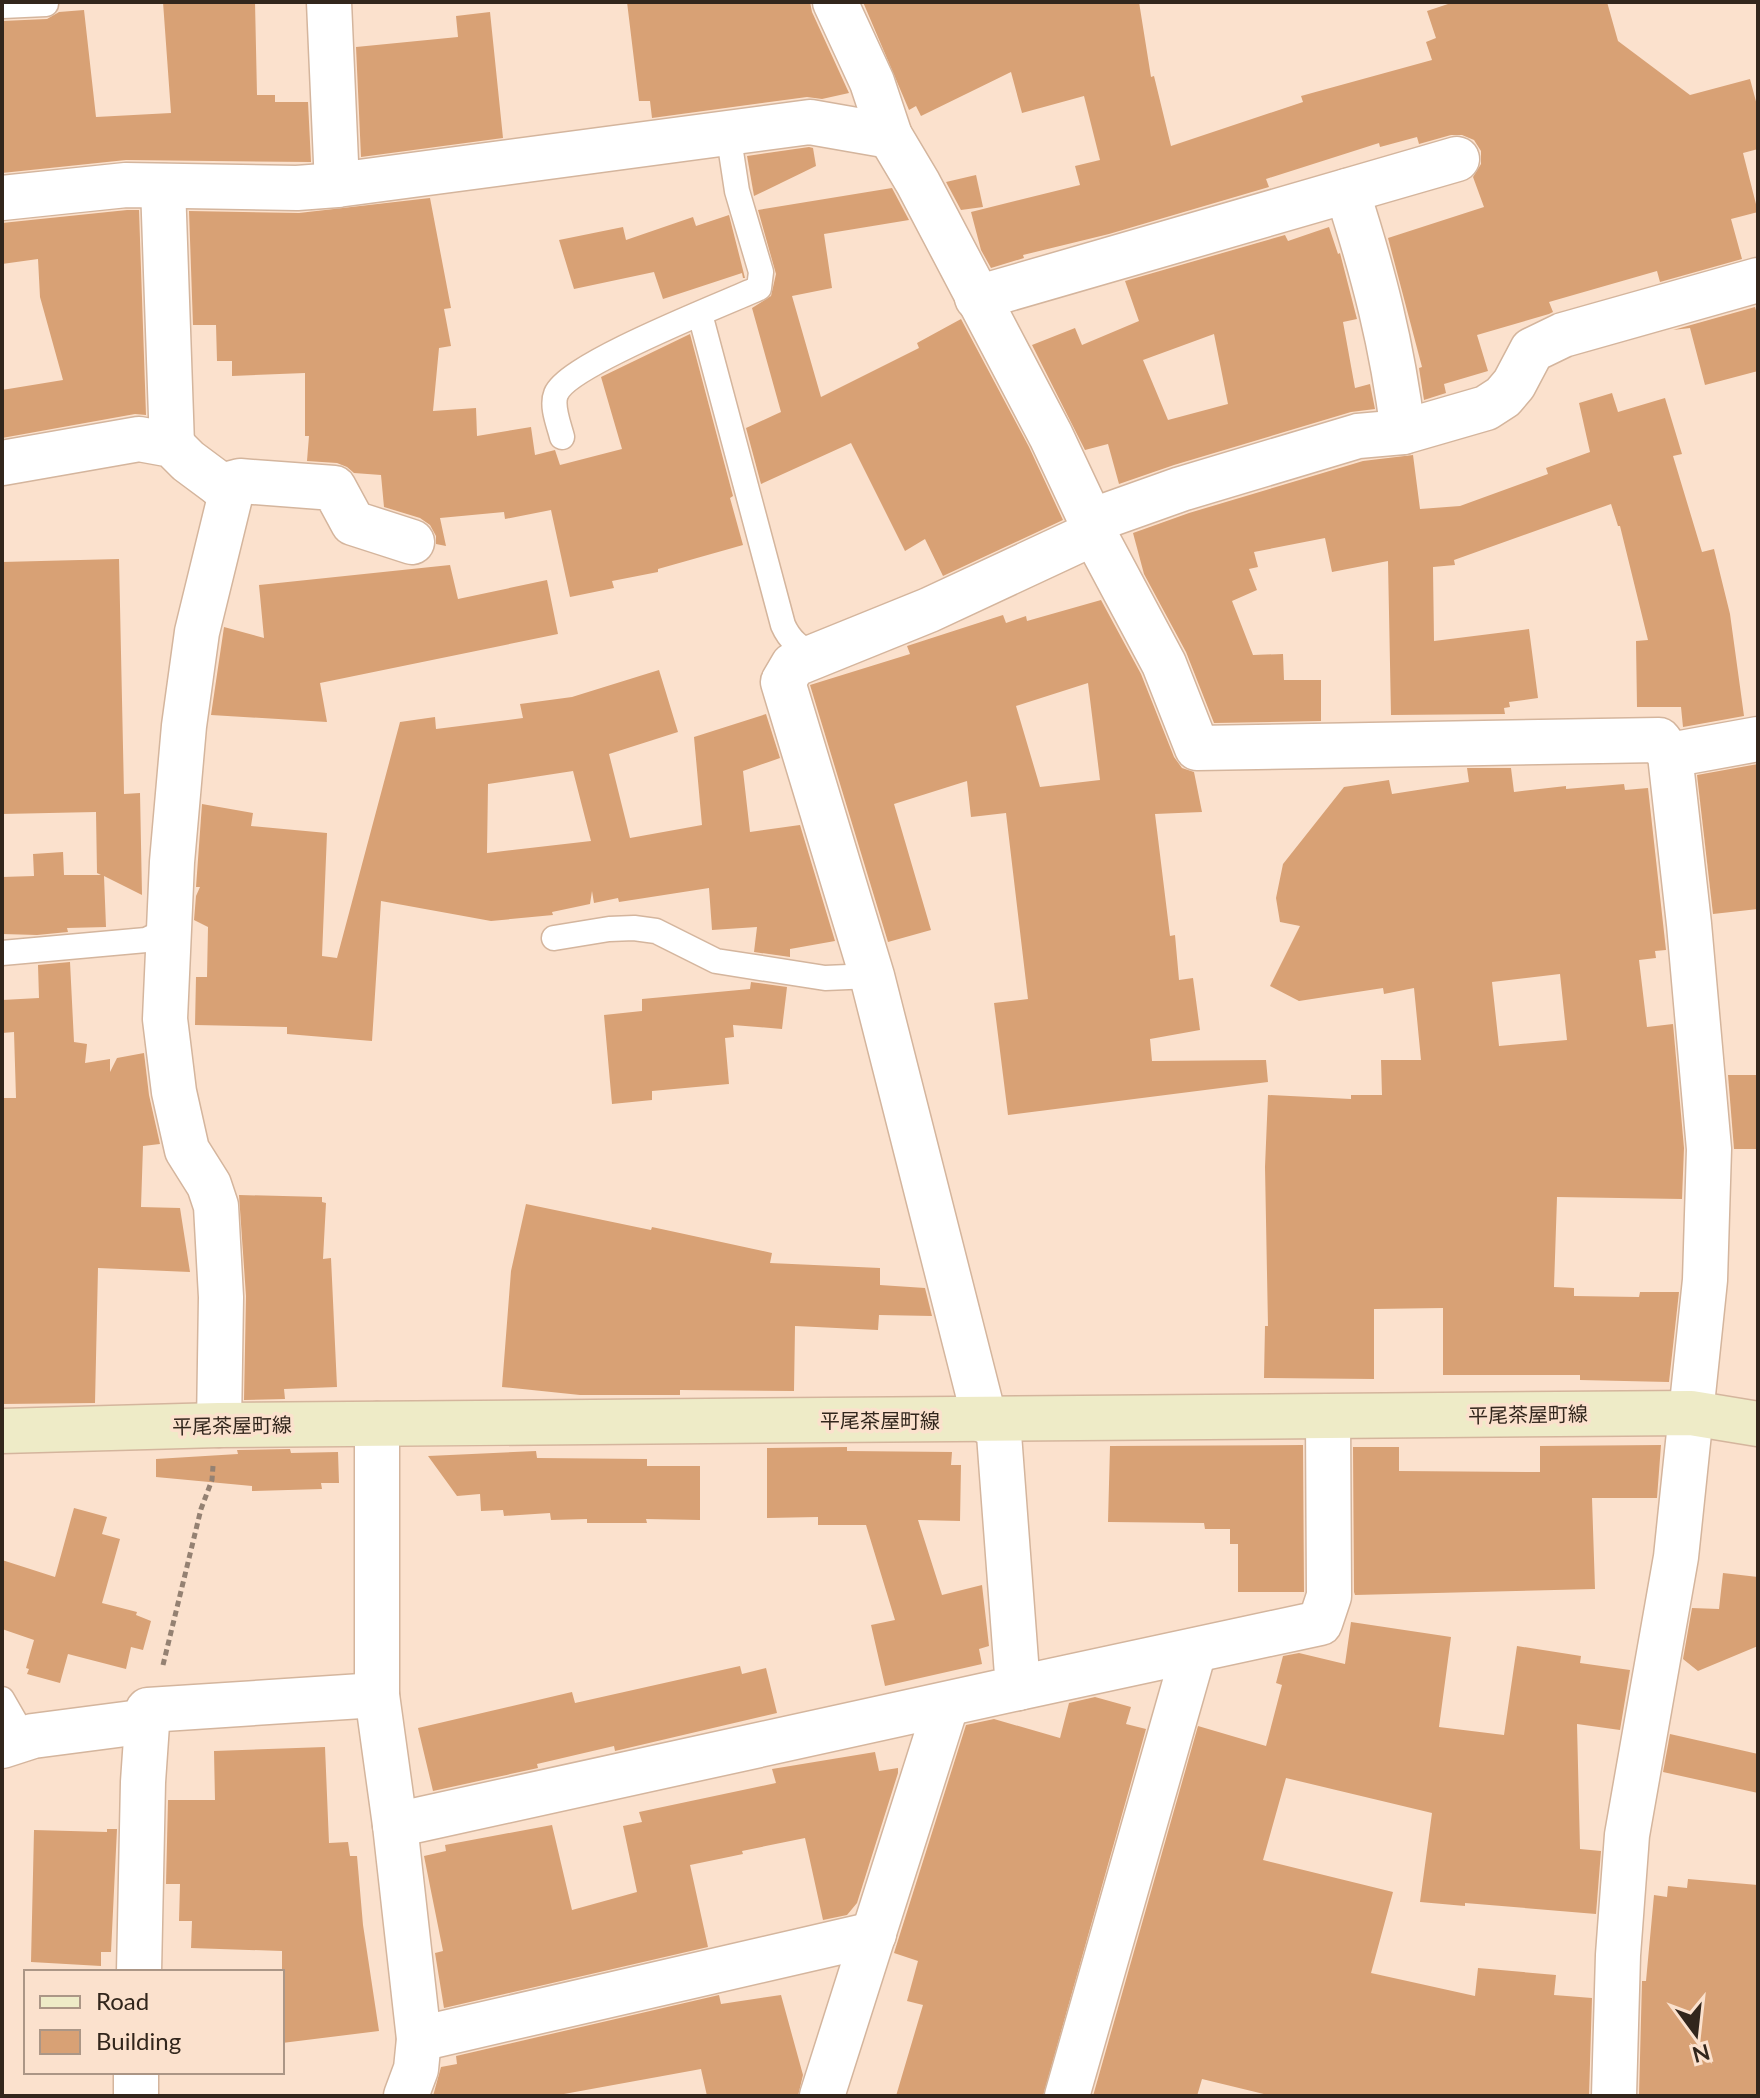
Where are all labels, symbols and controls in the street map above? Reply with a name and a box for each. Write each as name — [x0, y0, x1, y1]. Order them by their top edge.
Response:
street label: 平尾茶屋町線 — [1468, 1401, 1588, 1427]
street label: 平尾茶屋町線 — [820, 1408, 940, 1432]
street label: 平尾茶屋町線 — [172, 1412, 292, 1438]
legend — [24, 1970, 284, 2074]
text: Road — [96, 1986, 149, 2015]
north arrow — [1656, 1994, 1736, 2074]
text: Building — [96, 2026, 181, 2055]
text: N — [1690, 2039, 1713, 2069]

